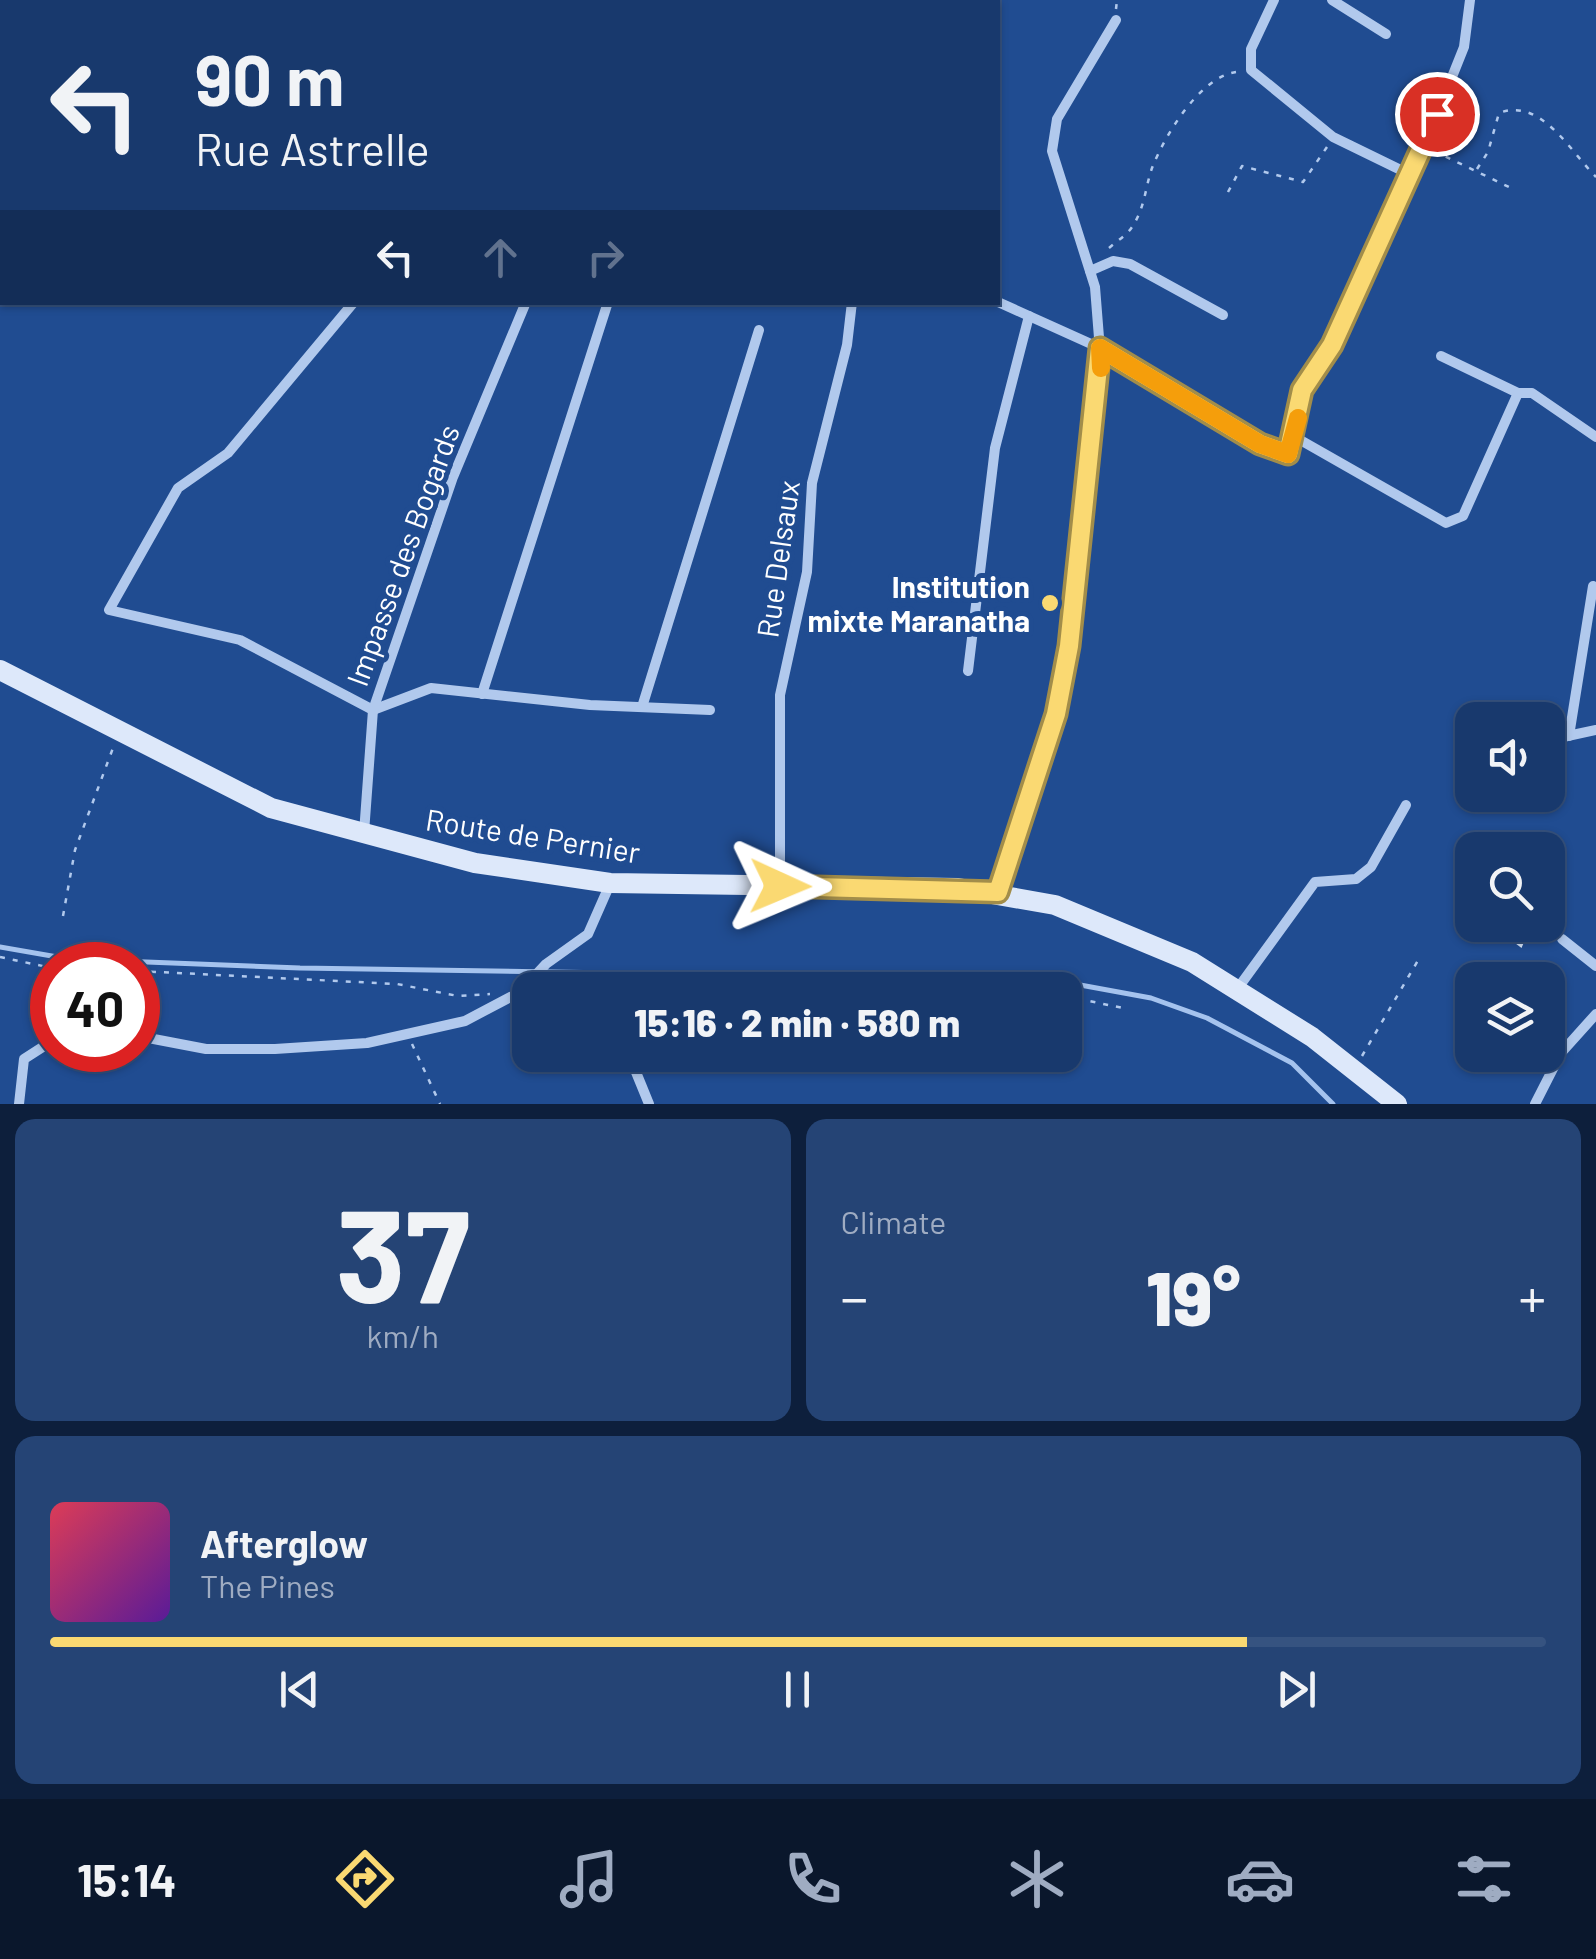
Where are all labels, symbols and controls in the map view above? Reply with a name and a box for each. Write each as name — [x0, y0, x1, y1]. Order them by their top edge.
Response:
text: 90 m — [195, 36, 345, 120]
icon: left — [30, 40, 160, 170]
pin — [1395, 72, 1480, 157]
icon: arrive — [1410, 87, 1465, 142]
text: Rue Astrelle — [195, 121, 430, 175]
icon: left — [368, 230, 423, 285]
icon: ahead — [473, 230, 528, 285]
icon: right — [578, 230, 633, 285]
street label: Impasse des Bogards — [338, 419, 466, 691]
street label: Rue Delsaux — [748, 478, 806, 640]
place label: Institution mixte Maranatha — [808, 568, 1030, 638]
marker: Institution mixte Maranatha — [1039, 592, 1061, 614]
map controls — [1455, 702, 1565, 1072]
button: sound — [1455, 702, 1565, 812]
street label: Route de Pernier — [423, 800, 643, 870]
button: search — [1455, 832, 1565, 942]
position arrow — [728, 834, 832, 938]
speed limit sign: 40 — [30, 942, 160, 1072]
button: layers — [1455, 962, 1565, 1072]
text: 15:16 · 2 min · 580 m — [634, 999, 960, 1045]
text: 37 — [335, 1173, 470, 1329]
text: Climate — [841, 1202, 946, 1240]
text: 19° — [1146, 1251, 1241, 1341]
text: − — [841, 1263, 868, 1329]
text: + — [1518, 1263, 1546, 1329]
text: km/h — [367, 1316, 439, 1354]
text: Afterglow — [200, 1520, 368, 1566]
text: The Pines — [200, 1566, 335, 1604]
icon: previous — [272, 1662, 327, 1717]
icon: pause — [770, 1662, 825, 1717]
icon: next — [1269, 1662, 1324, 1717]
icon: directions — [330, 1844, 400, 1914]
icon: music — [554, 1844, 624, 1914]
icon: phone — [778, 1844, 848, 1914]
icon: climate — [1002, 1844, 1072, 1914]
icon: car — [1225, 1844, 1295, 1914]
icon: filters — [1449, 1844, 1519, 1914]
text: 15:14 — [77, 1852, 177, 1906]

